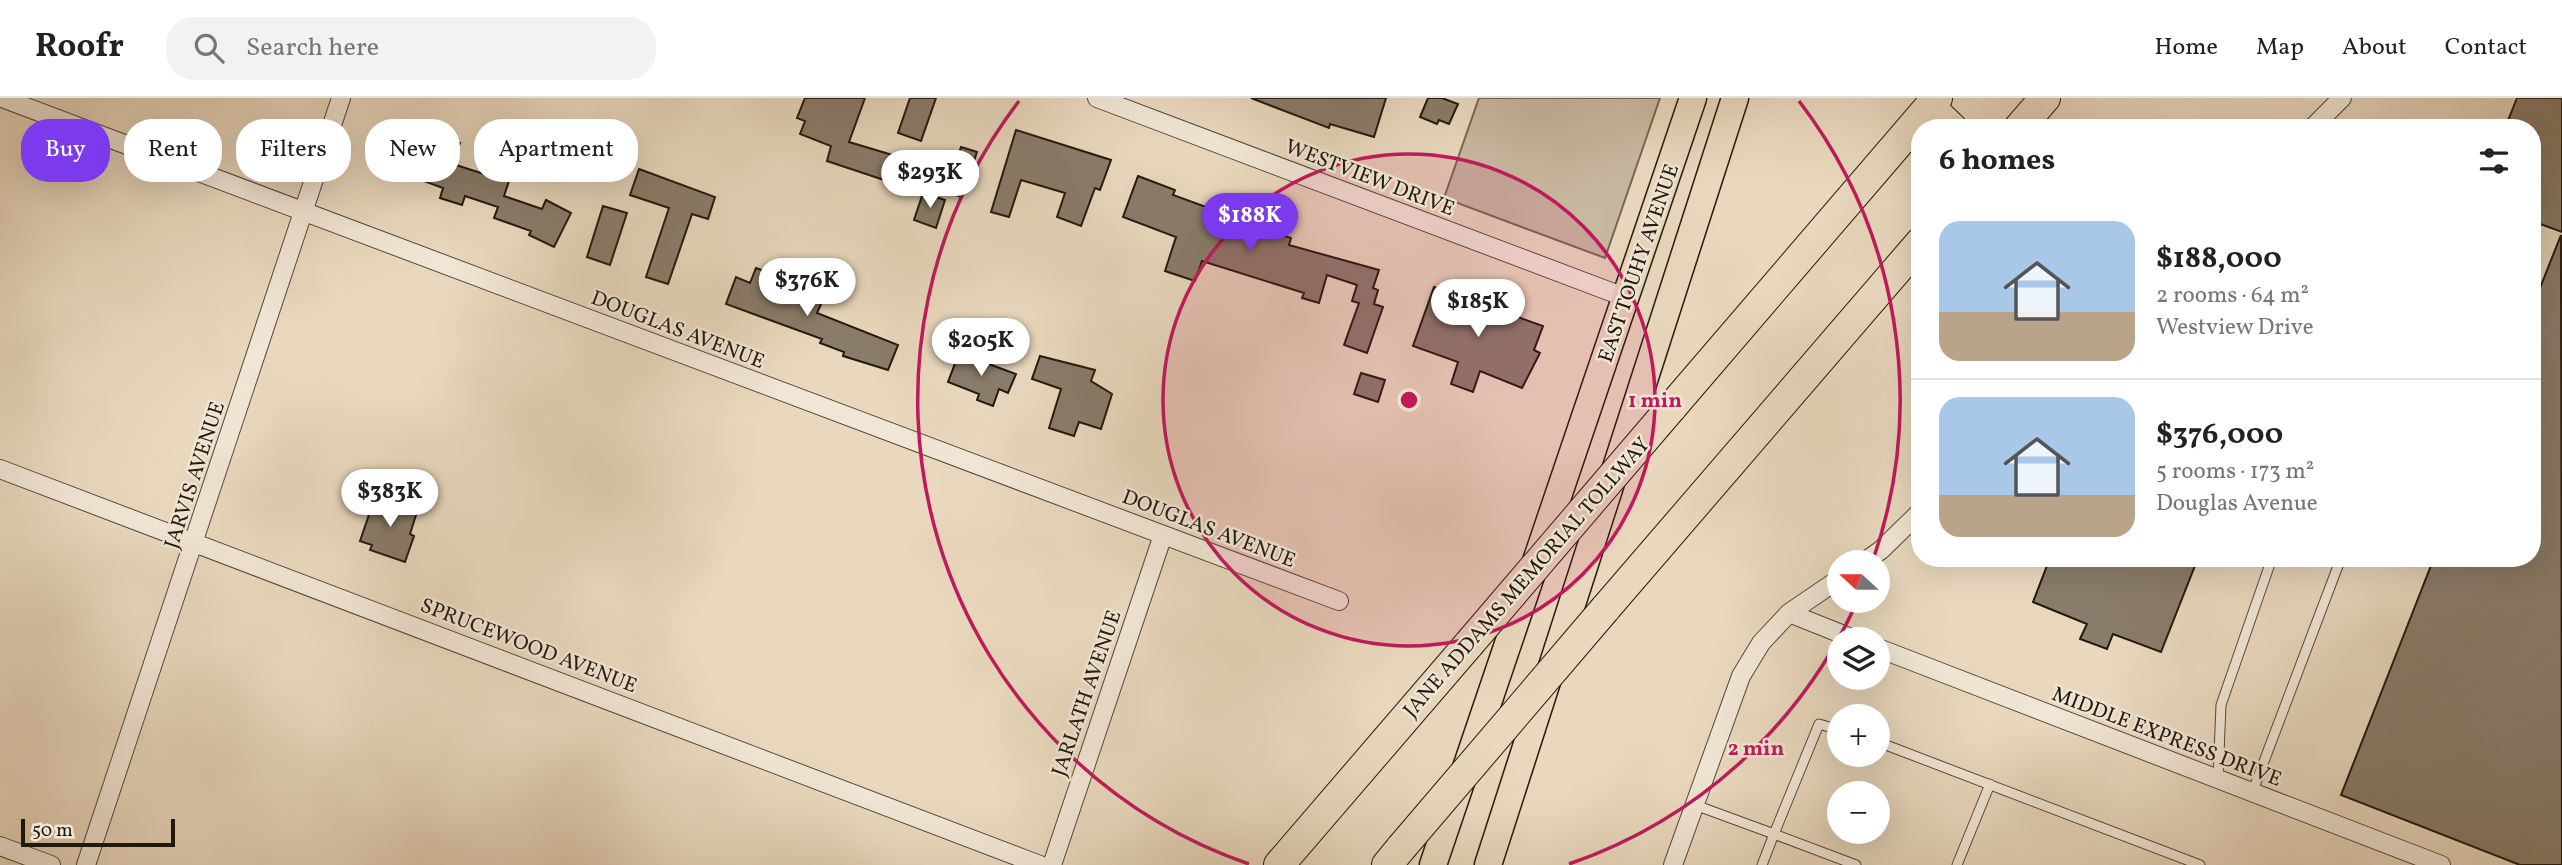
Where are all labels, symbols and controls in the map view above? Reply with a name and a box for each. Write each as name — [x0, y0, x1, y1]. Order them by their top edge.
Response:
search box — [166, 17, 656, 80]
text: Roofr — [35, 25, 124, 71]
icon: search — [190, 29, 228, 67]
text: Search here — [246, 30, 379, 66]
text: Home — [2154, 31, 2218, 65]
text: Map — [2256, 31, 2304, 65]
text: About — [2342, 31, 2407, 65]
text: Contact — [2445, 31, 2527, 65]
chip: Buy — [21, 119, 110, 182]
chip: Rent — [124, 119, 222, 182]
chip: Filters — [236, 119, 351, 182]
chip: New — [365, 119, 460, 182]
chip: Apartment — [474, 119, 638, 182]
street label: WESTVIEW DRIVE — [1281, 133, 1458, 224]
text: 6 homes — [1939, 140, 2055, 182]
icon: filters — [2475, 142, 2513, 180]
pin: $293K — [881, 150, 979, 210]
text: $293K — [897, 157, 963, 189]
street label: EAST TOUHY AVENUE — [1592, 160, 1687, 367]
pin: $188K — [1201, 194, 1299, 253]
text: $188K — [1218, 200, 1282, 232]
text: $188,000 — [2156, 238, 2282, 280]
icon: home — [1995, 249, 2079, 333]
pin: $376K — [758, 258, 856, 318]
text: $376K — [775, 265, 839, 297]
pin: $185K — [1429, 280, 1527, 339]
text: 2 rooms · 64 m² — [2156, 280, 2309, 312]
street label: DOUGLAS AVENUE — [587, 284, 768, 377]
text: $185K — [1447, 286, 1509, 318]
text: Westview Drive — [2156, 312, 2314, 344]
pin: $205K — [932, 318, 1030, 378]
text: $205K — [948, 325, 1014, 357]
text: 1 min — [1628, 387, 1682, 416]
centre of rings — [1397, 388, 1421, 412]
street label: JARVIS AVENUE — [158, 398, 233, 553]
text: $376,000 — [2156, 414, 2283, 456]
icon: home — [1995, 425, 2079, 509]
street label: JANE ADDAMS MEMORIAL TOLLWAY — [1397, 431, 1657, 725]
text: 5 rooms · 173 m² — [2156, 456, 2314, 488]
pin: $383K — [341, 470, 439, 529]
text: $383K — [357, 476, 423, 508]
street label: DOUGLAS AVENUE — [1118, 483, 1299, 576]
text: Douglas Avenue — [2156, 488, 2318, 520]
north arrow — [1827, 550, 1890, 612]
map controls — [1827, 550, 1890, 844]
street label: SPRUCEWOOD AVENUE — [416, 592, 641, 701]
street label: JARLATH AVENUE — [1045, 607, 1129, 780]
button: layers — [1827, 627, 1890, 690]
street label: MIDDLE EXPRESS DRIVE — [2048, 680, 2285, 795]
button: + — [1827, 704, 1890, 767]
text: 2 min — [1728, 735, 1784, 764]
button: − — [1827, 781, 1890, 844]
scale bar — [21, 816, 175, 848]
text: 50 m — [32, 818, 73, 844]

